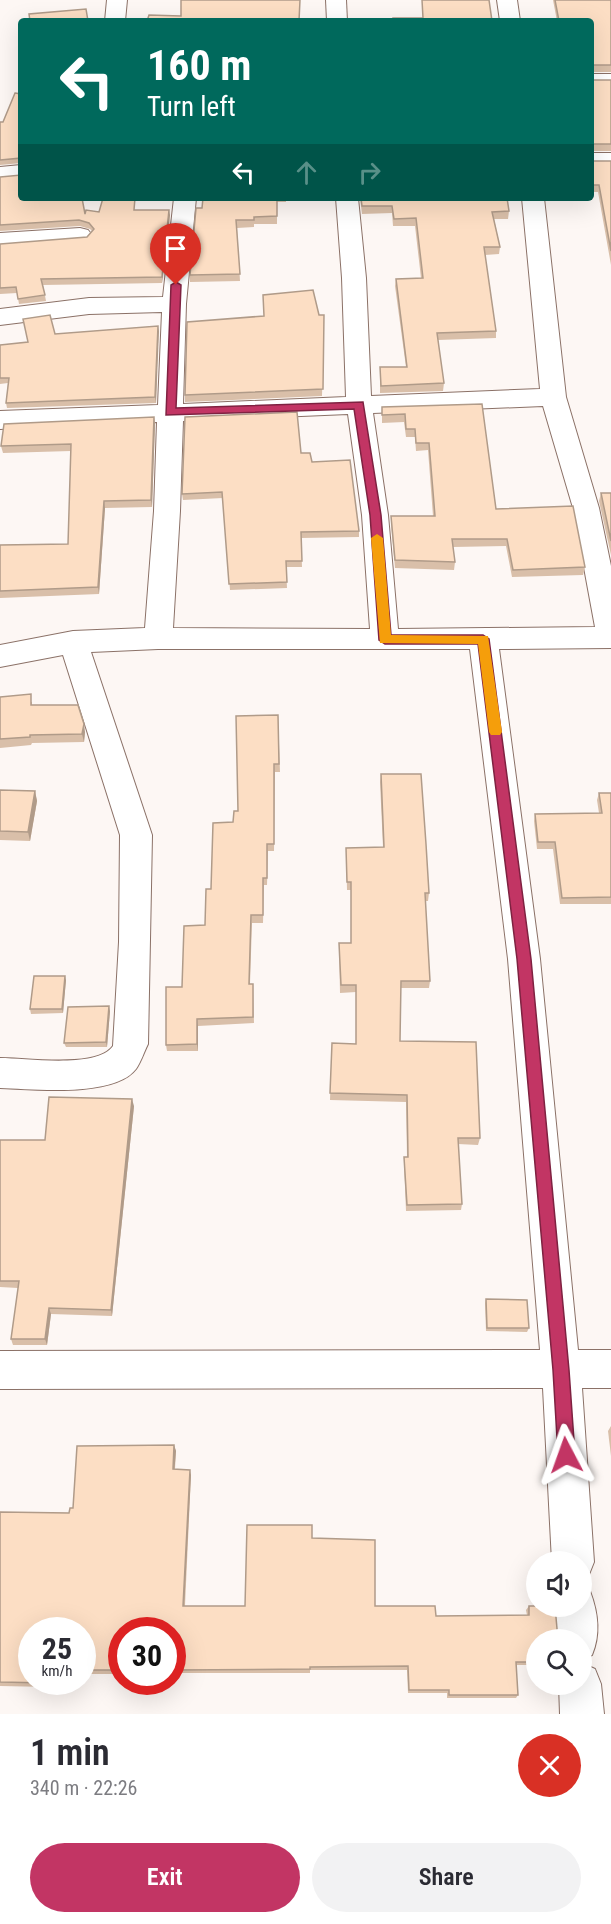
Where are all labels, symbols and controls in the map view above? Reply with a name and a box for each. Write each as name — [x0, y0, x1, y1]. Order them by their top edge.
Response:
text: 160 m — [147, 41, 252, 90]
icon: left — [48, 42, 126, 120]
text: Turn left — [147, 91, 236, 123]
icon: left — [227, 156, 260, 189]
icon: ahead — [290, 156, 323, 189]
icon: right — [353, 156, 386, 189]
pin — [150, 223, 201, 285]
icon: arrive — [159, 232, 192, 265]
position arrow — [534, 1423, 598, 1487]
map controls — [526, 1551, 592, 1695]
button: sound — [526, 1551, 592, 1617]
speed limit sign: 30 — [108, 1617, 186, 1695]
button: search — [526, 1629, 592, 1695]
text: 25 — [42, 1631, 72, 1666]
text: km/h — [42, 1662, 72, 1680]
text: 1 min — [30, 1732, 110, 1774]
button: close — [518, 1734, 581, 1797]
text: 340 m · 22:26 — [30, 1776, 137, 1800]
button: Exit — [30, 1843, 300, 1912]
button: Share — [312, 1843, 581, 1912]

